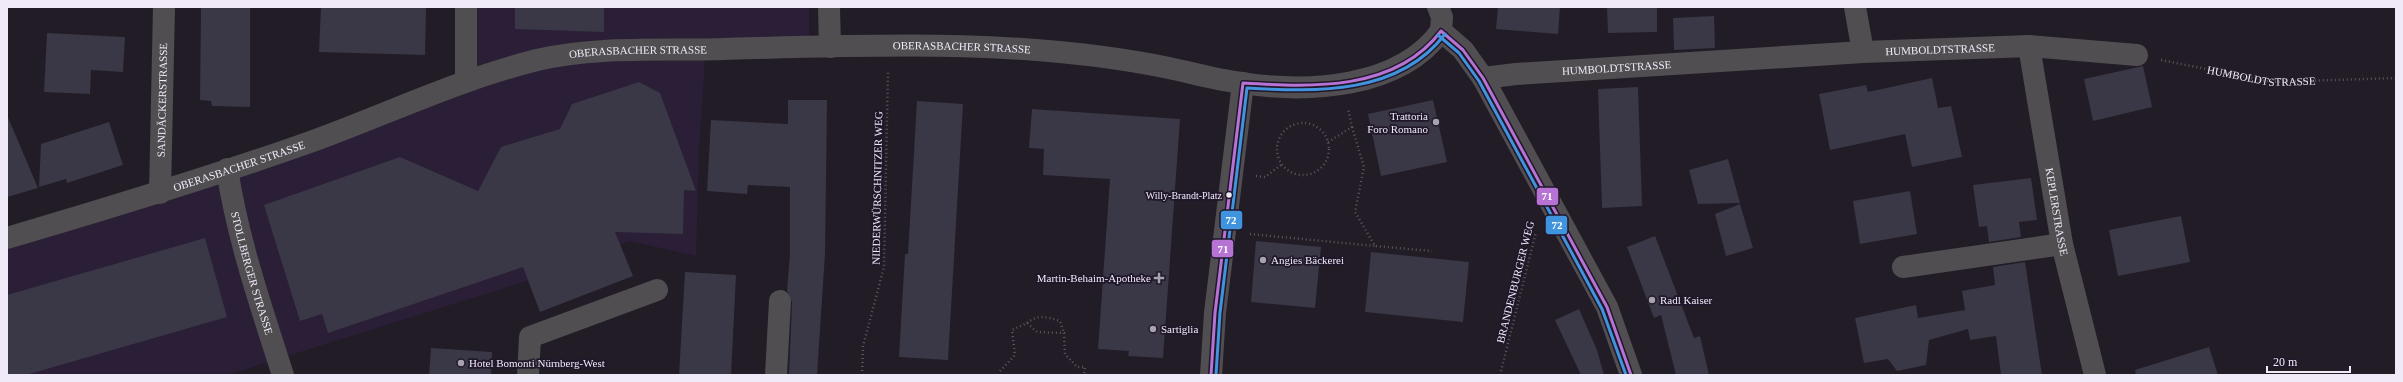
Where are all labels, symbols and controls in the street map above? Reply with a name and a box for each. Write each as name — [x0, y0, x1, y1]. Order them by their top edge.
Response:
street label: OBERASBACHER STRASSE — [893, 39, 1031, 56]
street label: HUMBOLDTSTRASSE — [1885, 41, 1995, 57]
street label: SANDÄCKERSTRASSE — [155, 42, 169, 157]
street label: OBERASBACHER STRASSE — [568, 43, 707, 60]
street label: HUMBOLDTSTRASSE — [1562, 58, 1672, 77]
street label: HUMBOLDTSTRASSE — [2206, 63, 2316, 88]
place label: Trattoria Foro Romano — [1367, 110, 1428, 135]
street label: NIEDERWÜRSCHNITZER WEG — [870, 111, 884, 265]
marker: Trattoria Foro Romano — [1431, 117, 1441, 127]
street label: OBERASBACHER STRASSE — [172, 138, 307, 193]
street label: KEPLERSTRASSE — [2043, 167, 2071, 257]
line badge: 71 — [1536, 187, 1559, 206]
place label: Willy-Brandt-Platz — [1146, 190, 1223, 201]
marker: Willy-Brandt-Platz — [1224, 190, 1234, 200]
text: 71 — [1542, 190, 1553, 202]
street label: STOLLBERGER STRASSE — [229, 210, 276, 336]
line badge: 72 — [1220, 210, 1243, 230]
text: 72 — [1226, 214, 1237, 226]
line badge: 72 — [1545, 215, 1568, 235]
text: 72 — [1552, 219, 1563, 231]
street label: BRANDENBURGER WEG — [1494, 220, 1536, 344]
line badge: 71 — [1211, 239, 1234, 258]
text: 71 — [1218, 243, 1229, 255]
place label: Angies Bäckerei — [1271, 254, 1344, 266]
marker: Angies Bäckerei — [1258, 255, 1268, 265]
place label: Martin-Behaim-Apotheke — [1037, 272, 1151, 284]
marker: Martin-Behaim-Apotheke — [1154, 273, 1164, 283]
place label: Radl Kaiser — [1660, 294, 1713, 306]
marker: Radl Kaiser — [1647, 295, 1657, 305]
place label: Sartiglia — [1161, 323, 1198, 335]
marker: Sartiglia — [1148, 324, 1158, 334]
scale bar — [2267, 348, 2350, 374]
text: 20 m — [2273, 355, 2298, 369]
place label: Hotel Bomonti Nürnberg-West — [469, 357, 605, 369]
marker: Hotel Bomonti Nürnberg-West — [456, 358, 466, 368]

